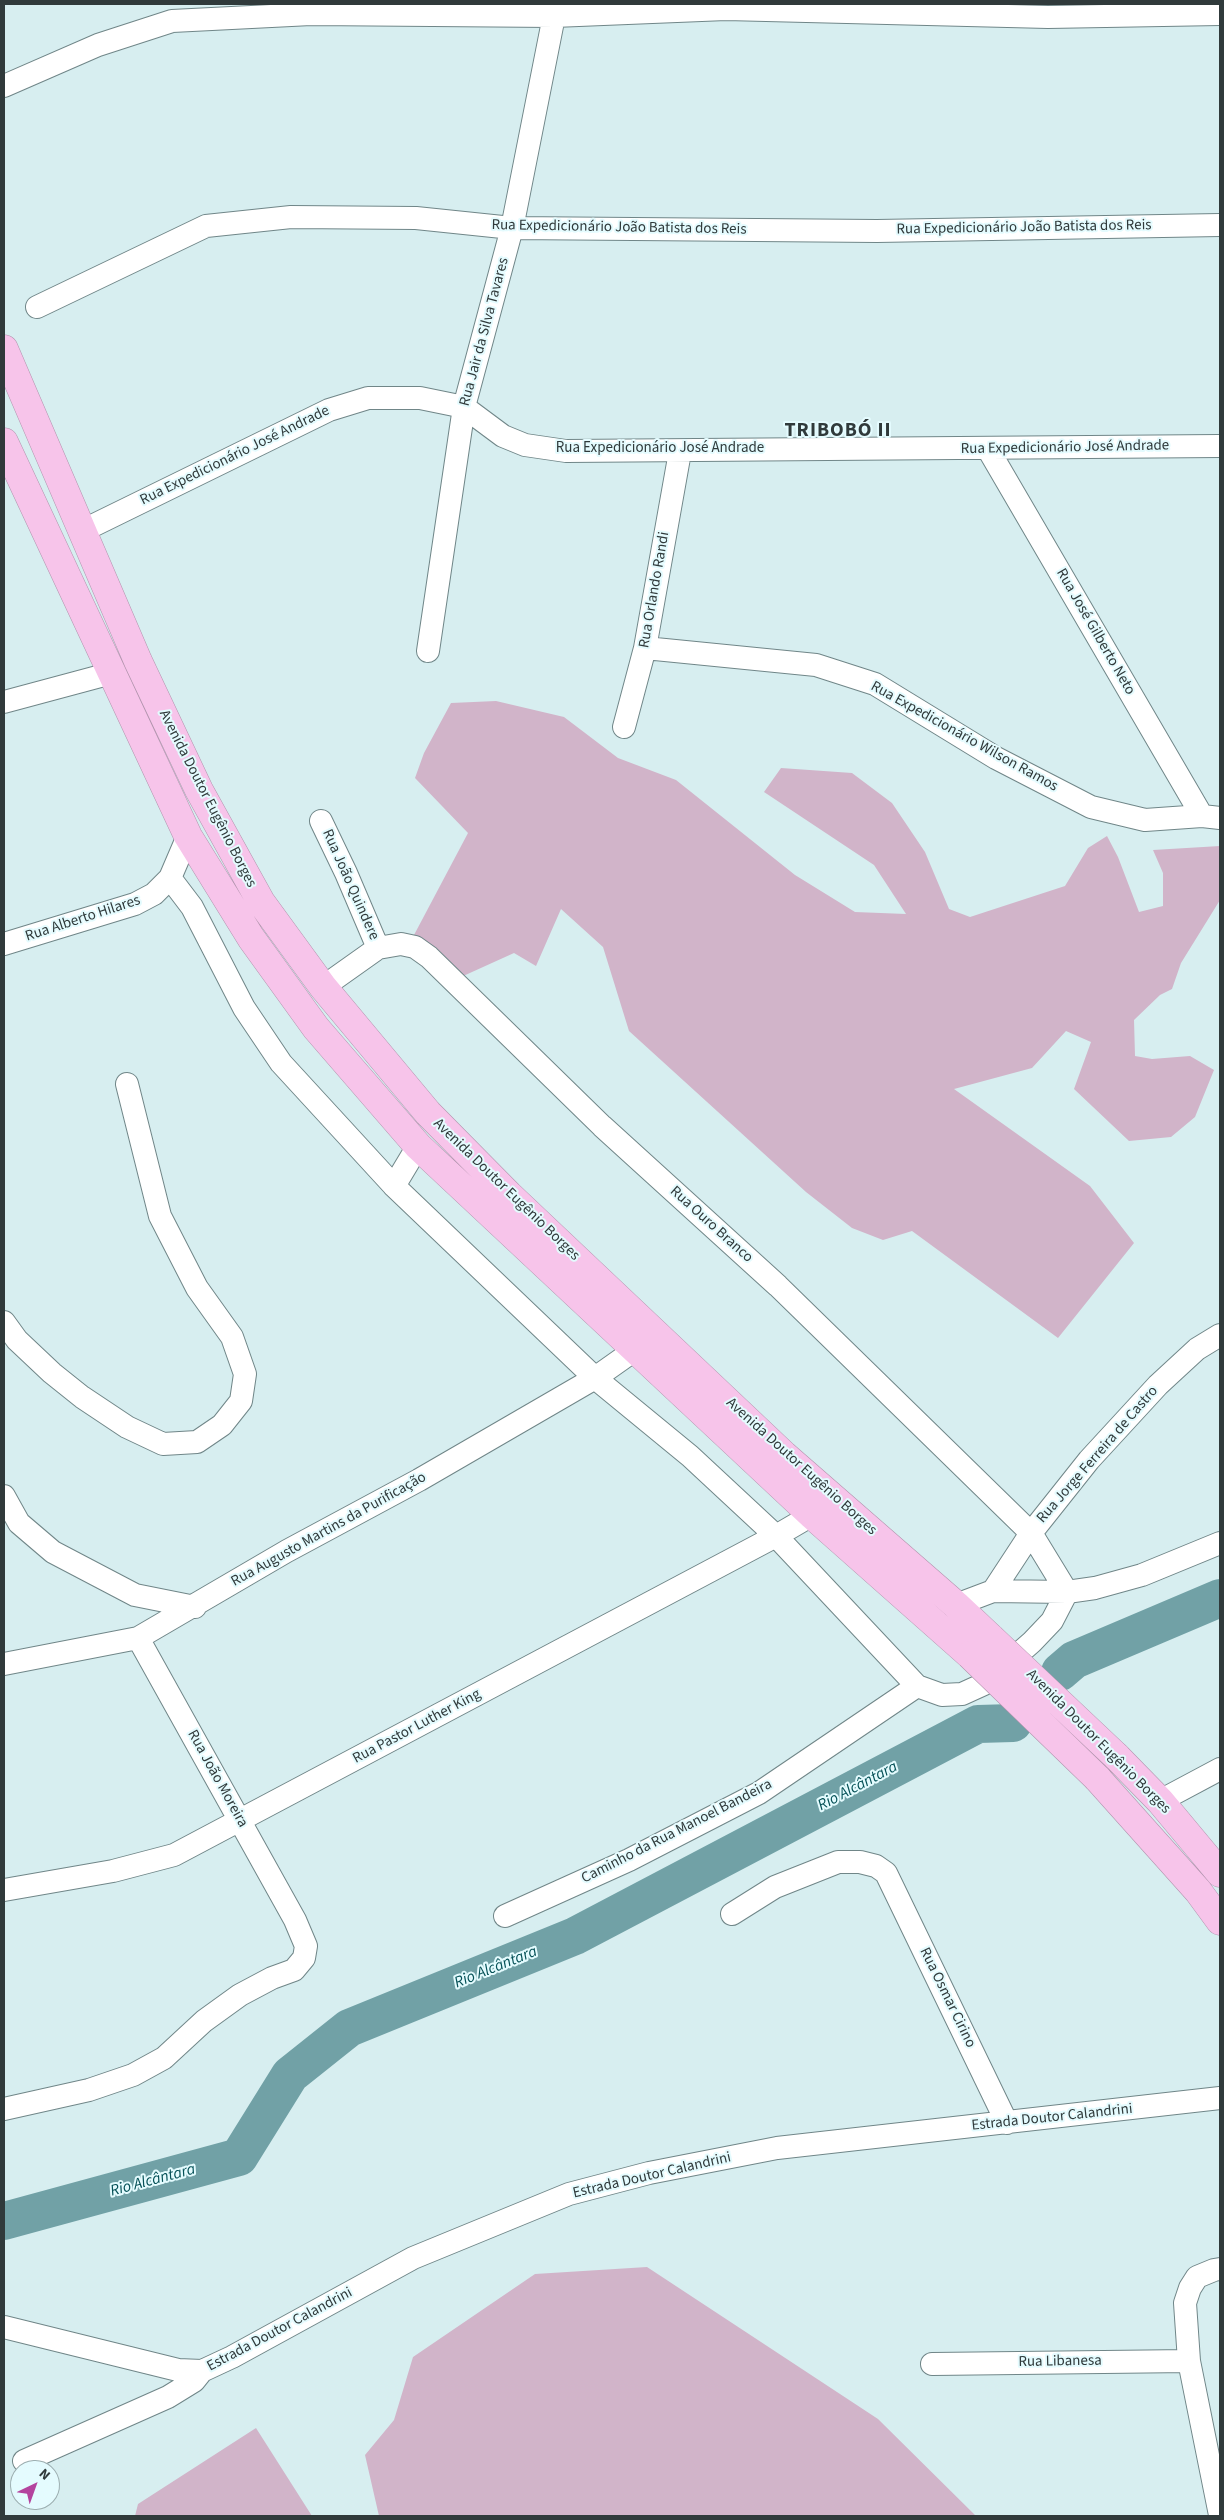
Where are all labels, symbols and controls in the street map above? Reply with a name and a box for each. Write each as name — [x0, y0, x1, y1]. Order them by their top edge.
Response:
street label: Rua Expedicionário João Batista dos Reis — [491, 217, 747, 239]
street label: Rua Expedicionário João Batista dos Reis — [896, 217, 1152, 239]
street label: Rua Jair da Silva Tavares — [456, 256, 514, 408]
street label: Rua Expedicionário José Andrade — [137, 402, 333, 510]
district label: TRIBOBÓ II — [783, 420, 893, 444]
street label: Rua Expedicionário José Andrade — [961, 437, 1169, 459]
street label: Rua Expedicionário José Andrade — [556, 440, 764, 458]
street label: Rua Orlando Randi — [636, 530, 674, 650]
street label: Rua José Gilberto Neto — [1051, 566, 1139, 698]
street label: Rua Expedicionário Wilson Ramos — [867, 678, 1061, 796]
street label: Avenida Doutor Eugênio Borges — [154, 707, 260, 891]
street label: Rua João Quindere — [318, 827, 382, 943]
street label: Rua Alberto Hilares — [23, 892, 143, 946]
street label: Avenida Doutor Eugênio Borges — [429, 1115, 583, 1265]
street label: Rua Ouro Branco — [666, 1183, 756, 1267]
street label: Rua Jorge Ferreira de Castro — [1033, 1383, 1163, 1527]
street label: Avenida Doutor Eugênio Borges — [722, 1394, 880, 1540]
street label: Rua Augusto Martins da Purificação — [228, 1469, 430, 1591]
street label: Avenida Doutor Eugênio Borges — [1022, 1666, 1174, 1818]
street label: Rua Pastor Luther King — [350, 1686, 484, 1768]
street label: Rua João Moreira — [183, 1727, 251, 1831]
water label: Rio Alcântara — [815, 1758, 901, 1816]
street label: Caminho da Rua Manoel Bandeira — [579, 1776, 775, 1888]
water label: Rio Alcântara — [452, 1943, 540, 1993]
street label: Rua Osmar Cirino — [915, 1945, 979, 2051]
street label: Estrada Doutor Calandrini — [971, 2101, 1133, 2135]
street label: Estrada Doutor Calandrini — [571, 2149, 733, 2203]
water label: Rio Alcântara — [108, 2160, 198, 2202]
street label: Estrada Doutor Calandrini — [204, 2284, 356, 2376]
street label: Rua Libanesa — [1018, 2352, 1102, 2372]
north arrow — [10, 2460, 60, 2510]
text: N — [34, 2464, 55, 2485]

